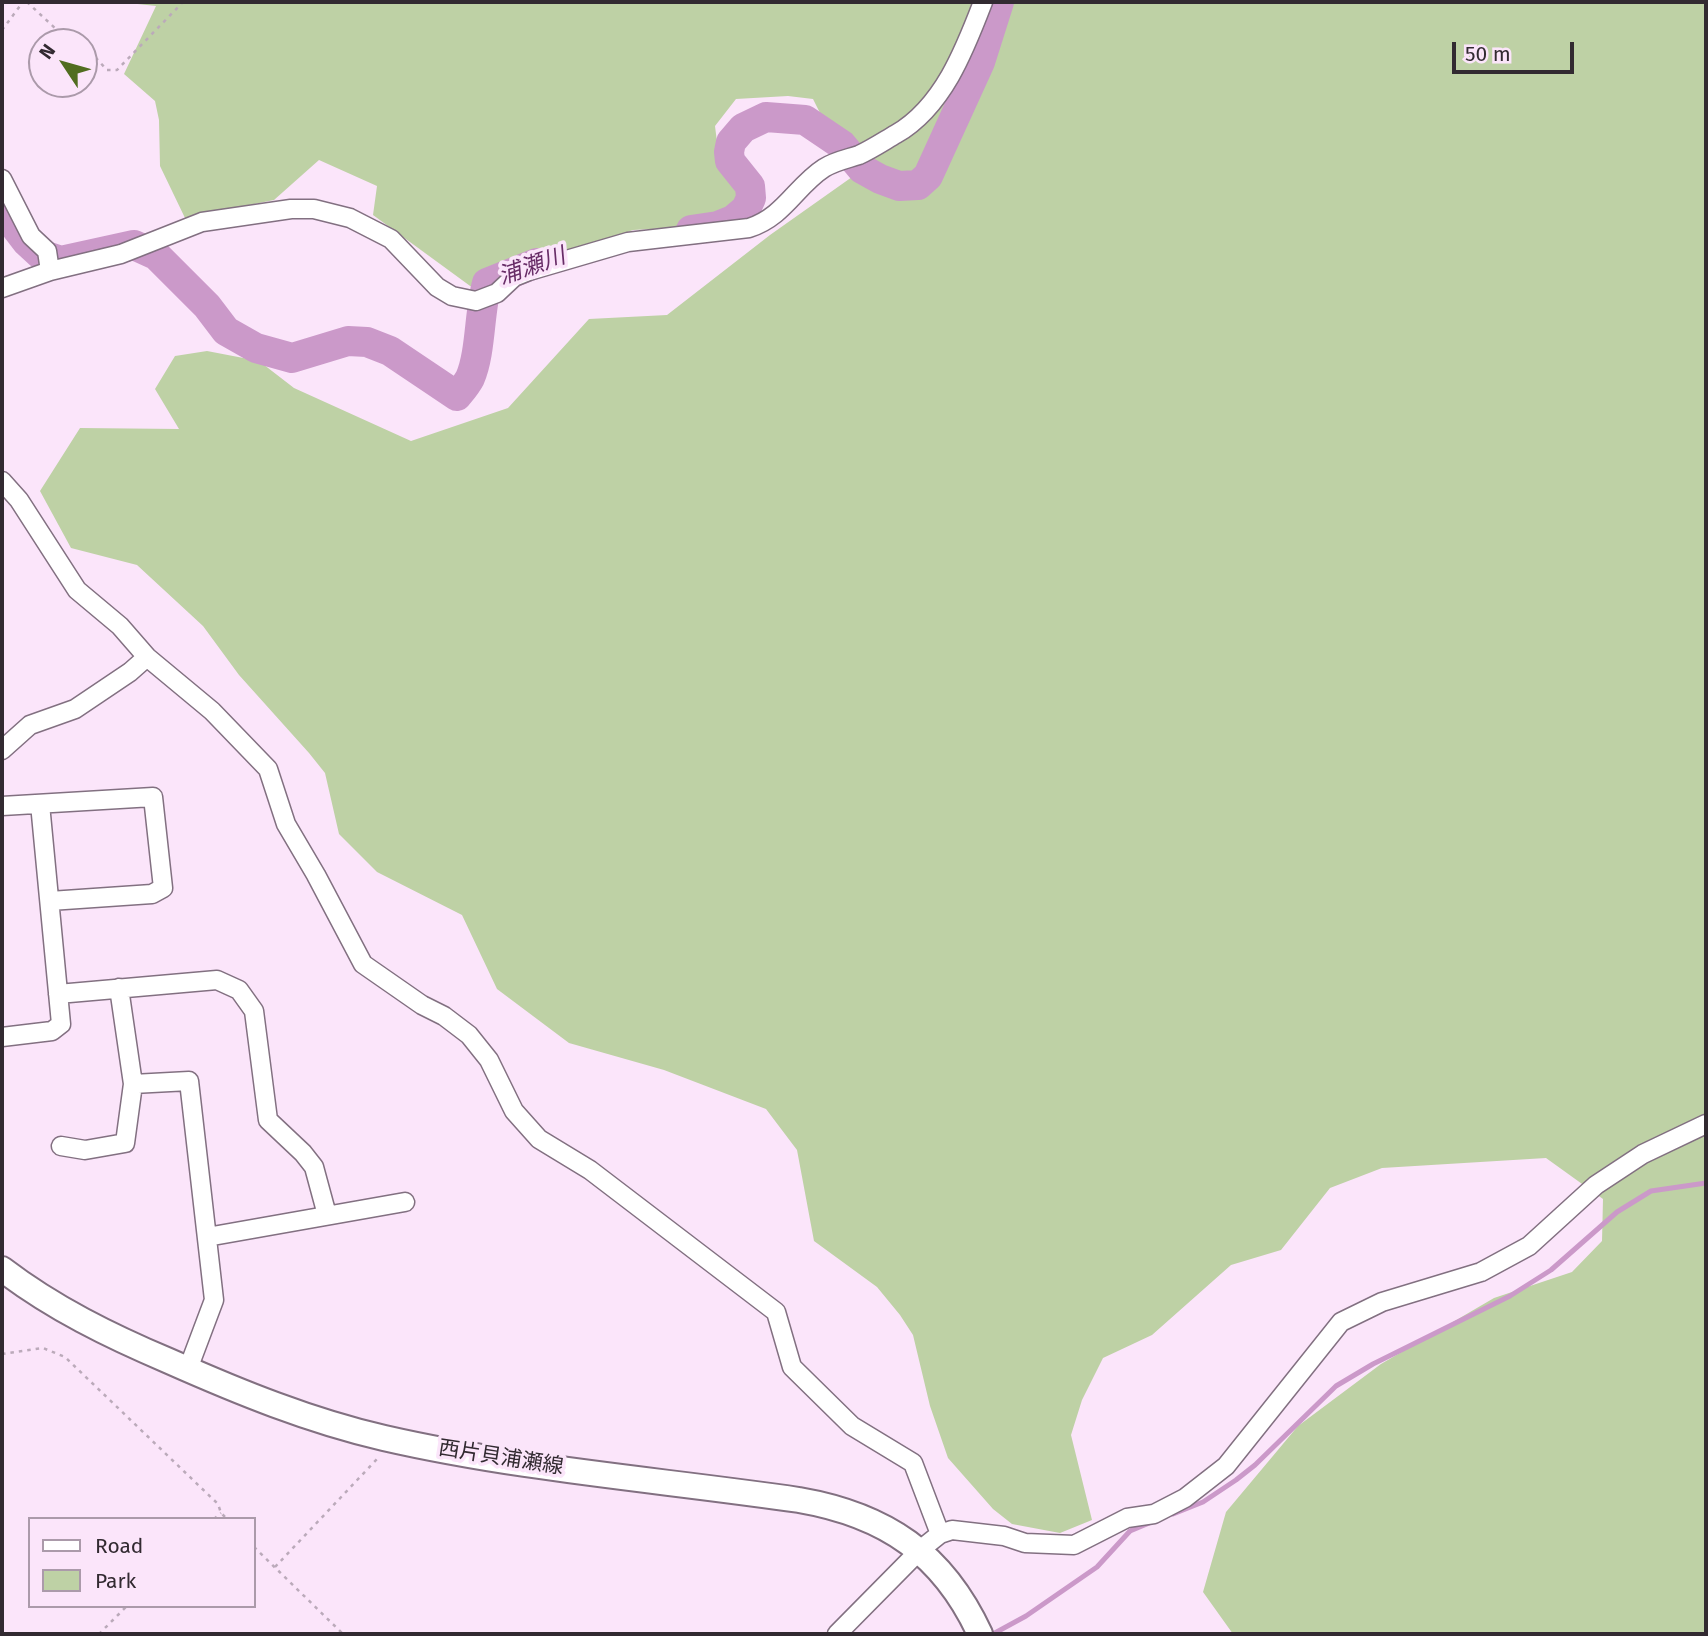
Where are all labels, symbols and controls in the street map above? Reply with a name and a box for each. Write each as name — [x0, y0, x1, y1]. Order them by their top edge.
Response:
north arrow — [28, 28, 98, 98]
scale bar — [1456, 28, 1578, 72]
text: N — [34, 40, 60, 63]
text: 50 m — [1465, 41, 1511, 67]
water label: 浦瀬川 — [495, 243, 569, 291]
street label: 西片貝浦瀬線 — [437, 1436, 565, 1480]
legend — [28, 1517, 256, 1608]
text: Road — [95, 1533, 143, 1559]
text: Park — [95, 1568, 136, 1594]

